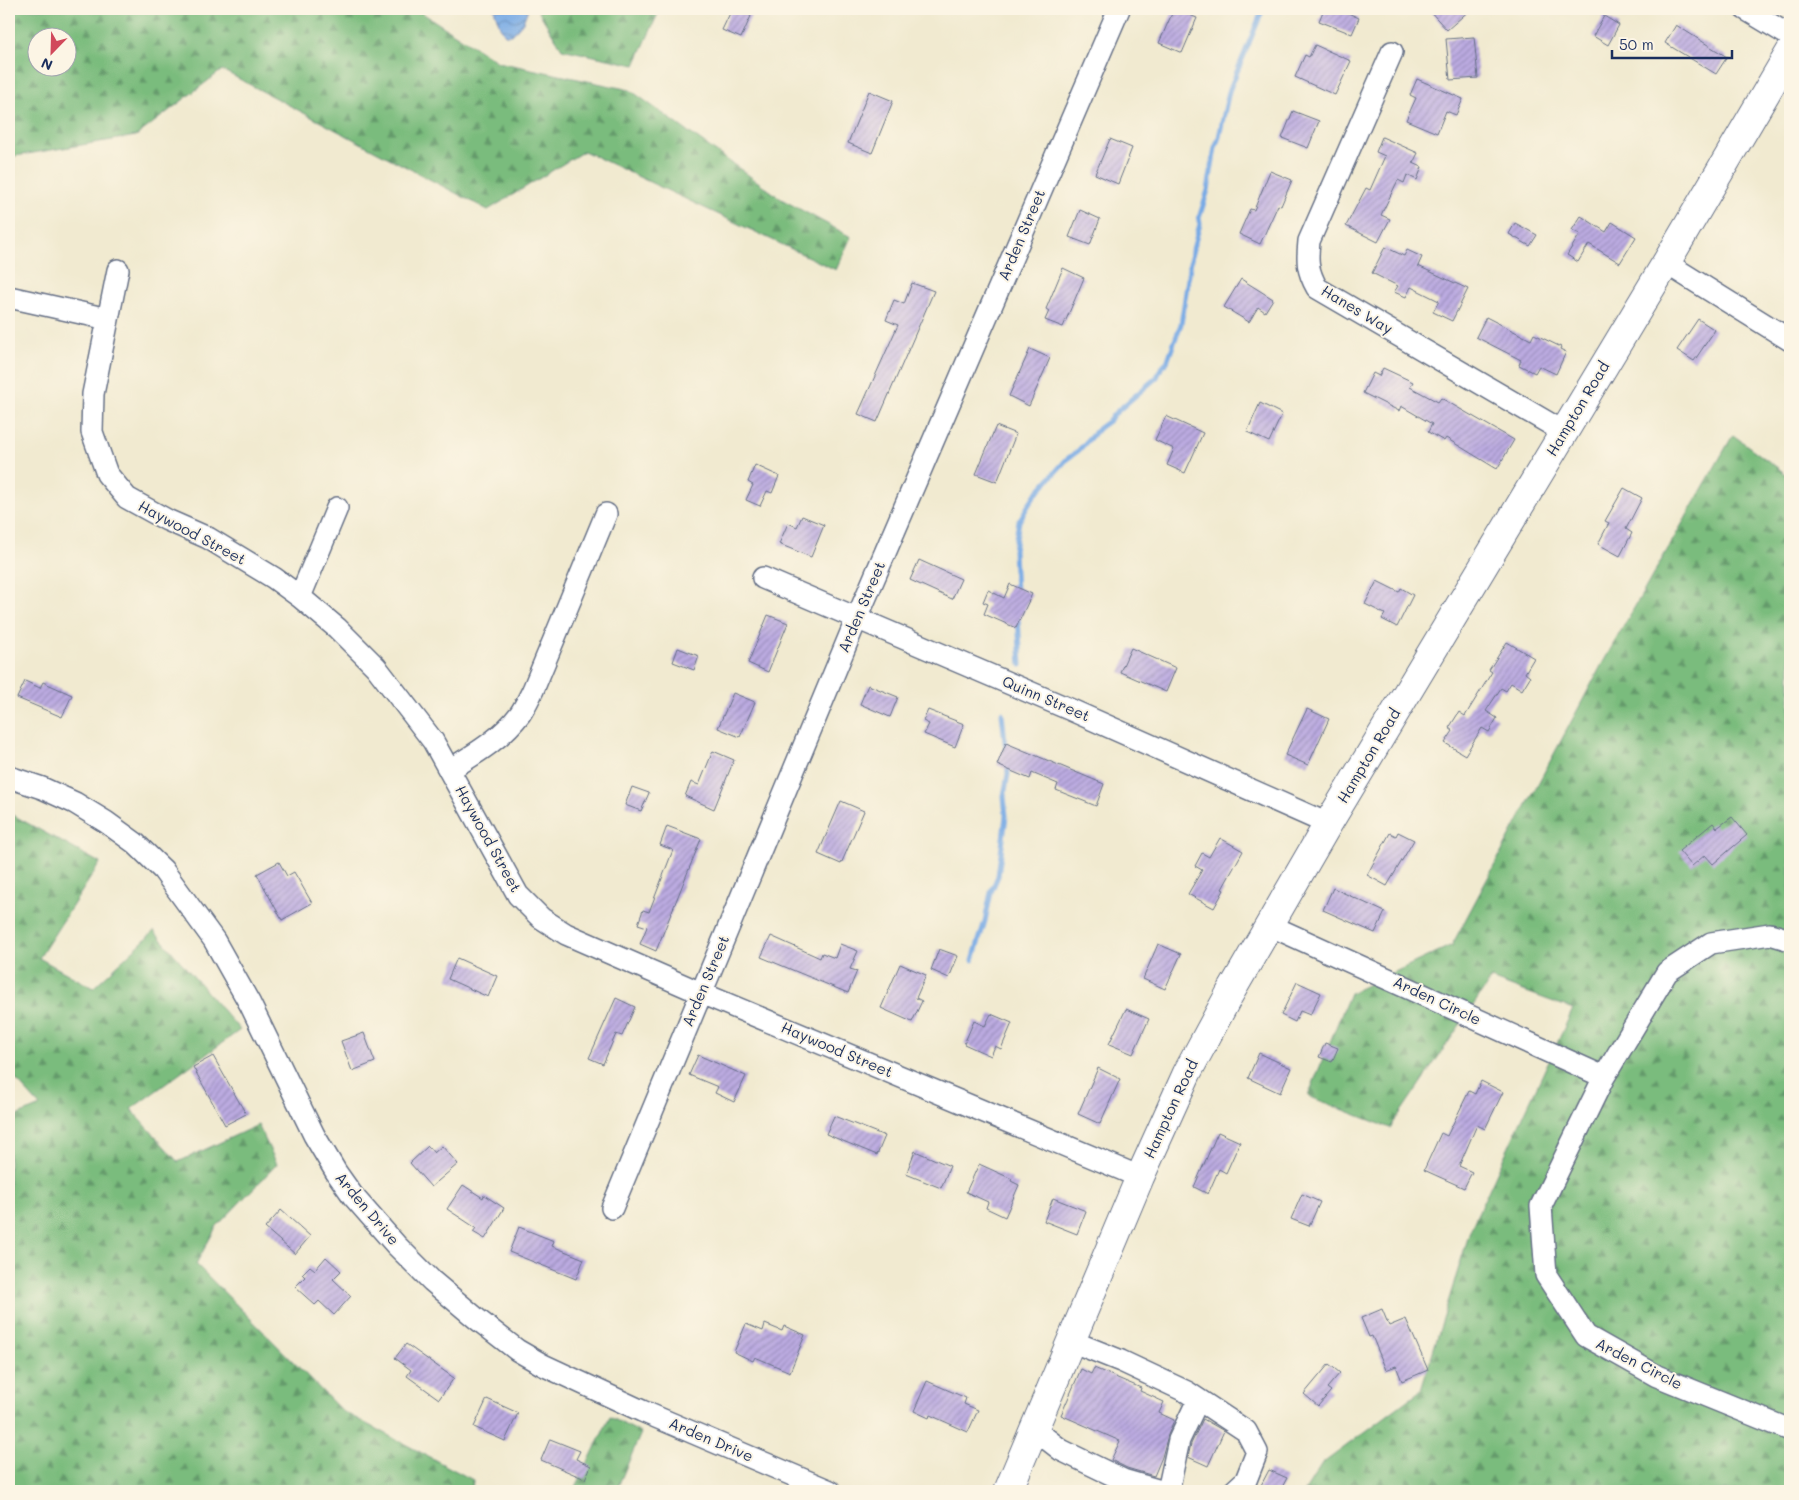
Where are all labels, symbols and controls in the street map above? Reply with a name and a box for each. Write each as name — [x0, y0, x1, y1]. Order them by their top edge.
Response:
north arrow — [28, 28, 78, 78]
scale bar — [1612, 28, 1732, 60]
text: 50 m — [1619, 34, 1654, 54]
text: N — [38, 54, 55, 75]
street label: Arden Street — [993, 186, 1049, 283]
street label: Hanes Way — [1318, 280, 1397, 338]
street label: Hampton Road — [1541, 357, 1613, 460]
street label: Haywood Street — [135, 495, 250, 569]
street label: Arden Street — [833, 558, 889, 655]
street label: Quinn Street — [999, 671, 1093, 726]
street label: Hampton Road — [1332, 704, 1404, 807]
street label: Haywood Street — [451, 781, 527, 896]
street label: Arden Street — [677, 932, 733, 1029]
street label: Arden Circle — [1390, 971, 1484, 1029]
street label: Haywood Street — [779, 1017, 896, 1082]
street label: Hampton Road — [1138, 1056, 1202, 1161]
street label: Arden Drive — [331, 1168, 404, 1249]
street label: Arden Circle — [1593, 1333, 1686, 1393]
street label: Arden Drive — [666, 1412, 756, 1466]

